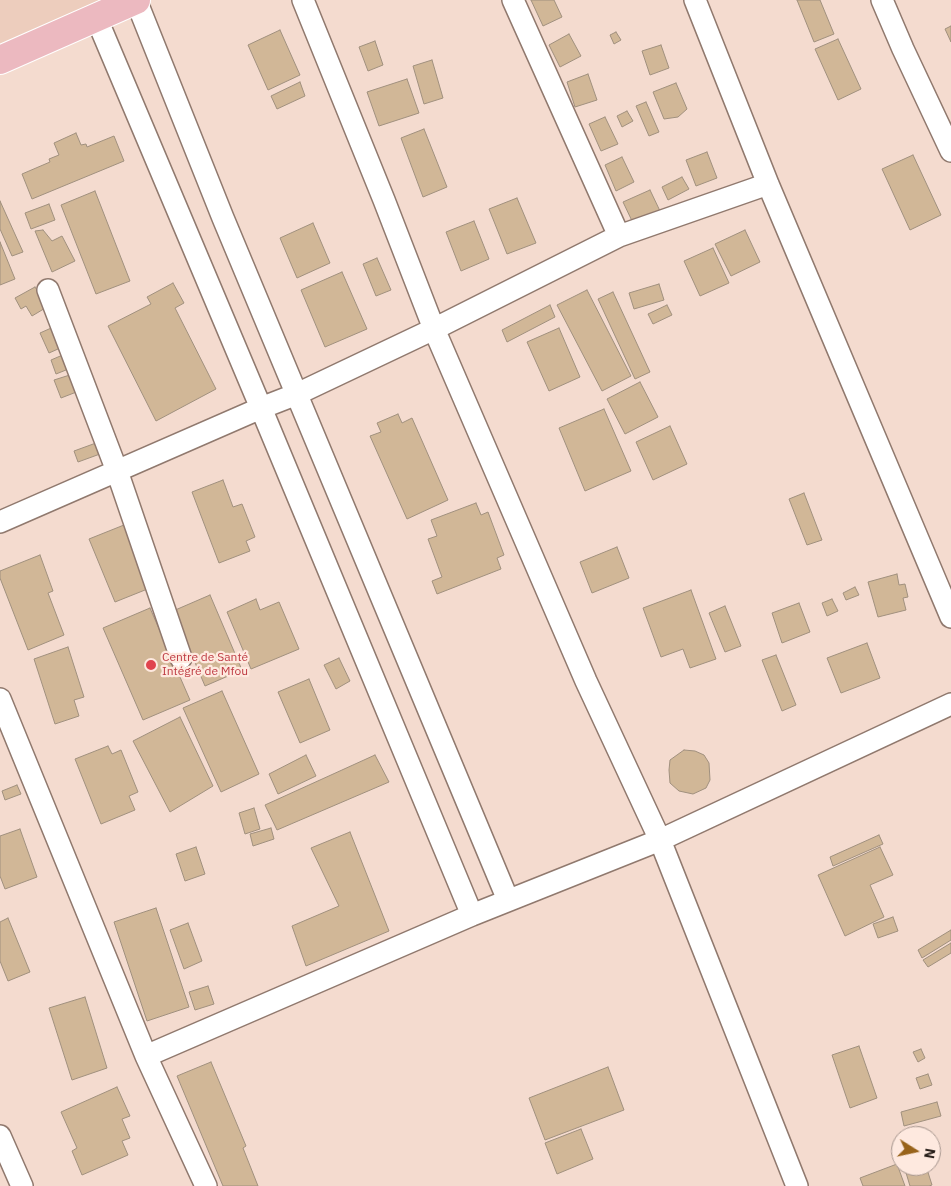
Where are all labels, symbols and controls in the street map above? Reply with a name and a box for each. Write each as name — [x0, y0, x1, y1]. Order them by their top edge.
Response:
place label: Centre de Santé Intégré de Mfou — [162, 651, 248, 679]
marker: Centre de Santé Intégré de Mfou — [144, 658, 158, 672]
north arrow — [891, 1126, 941, 1176]
text: N — [920, 1147, 940, 1160]

